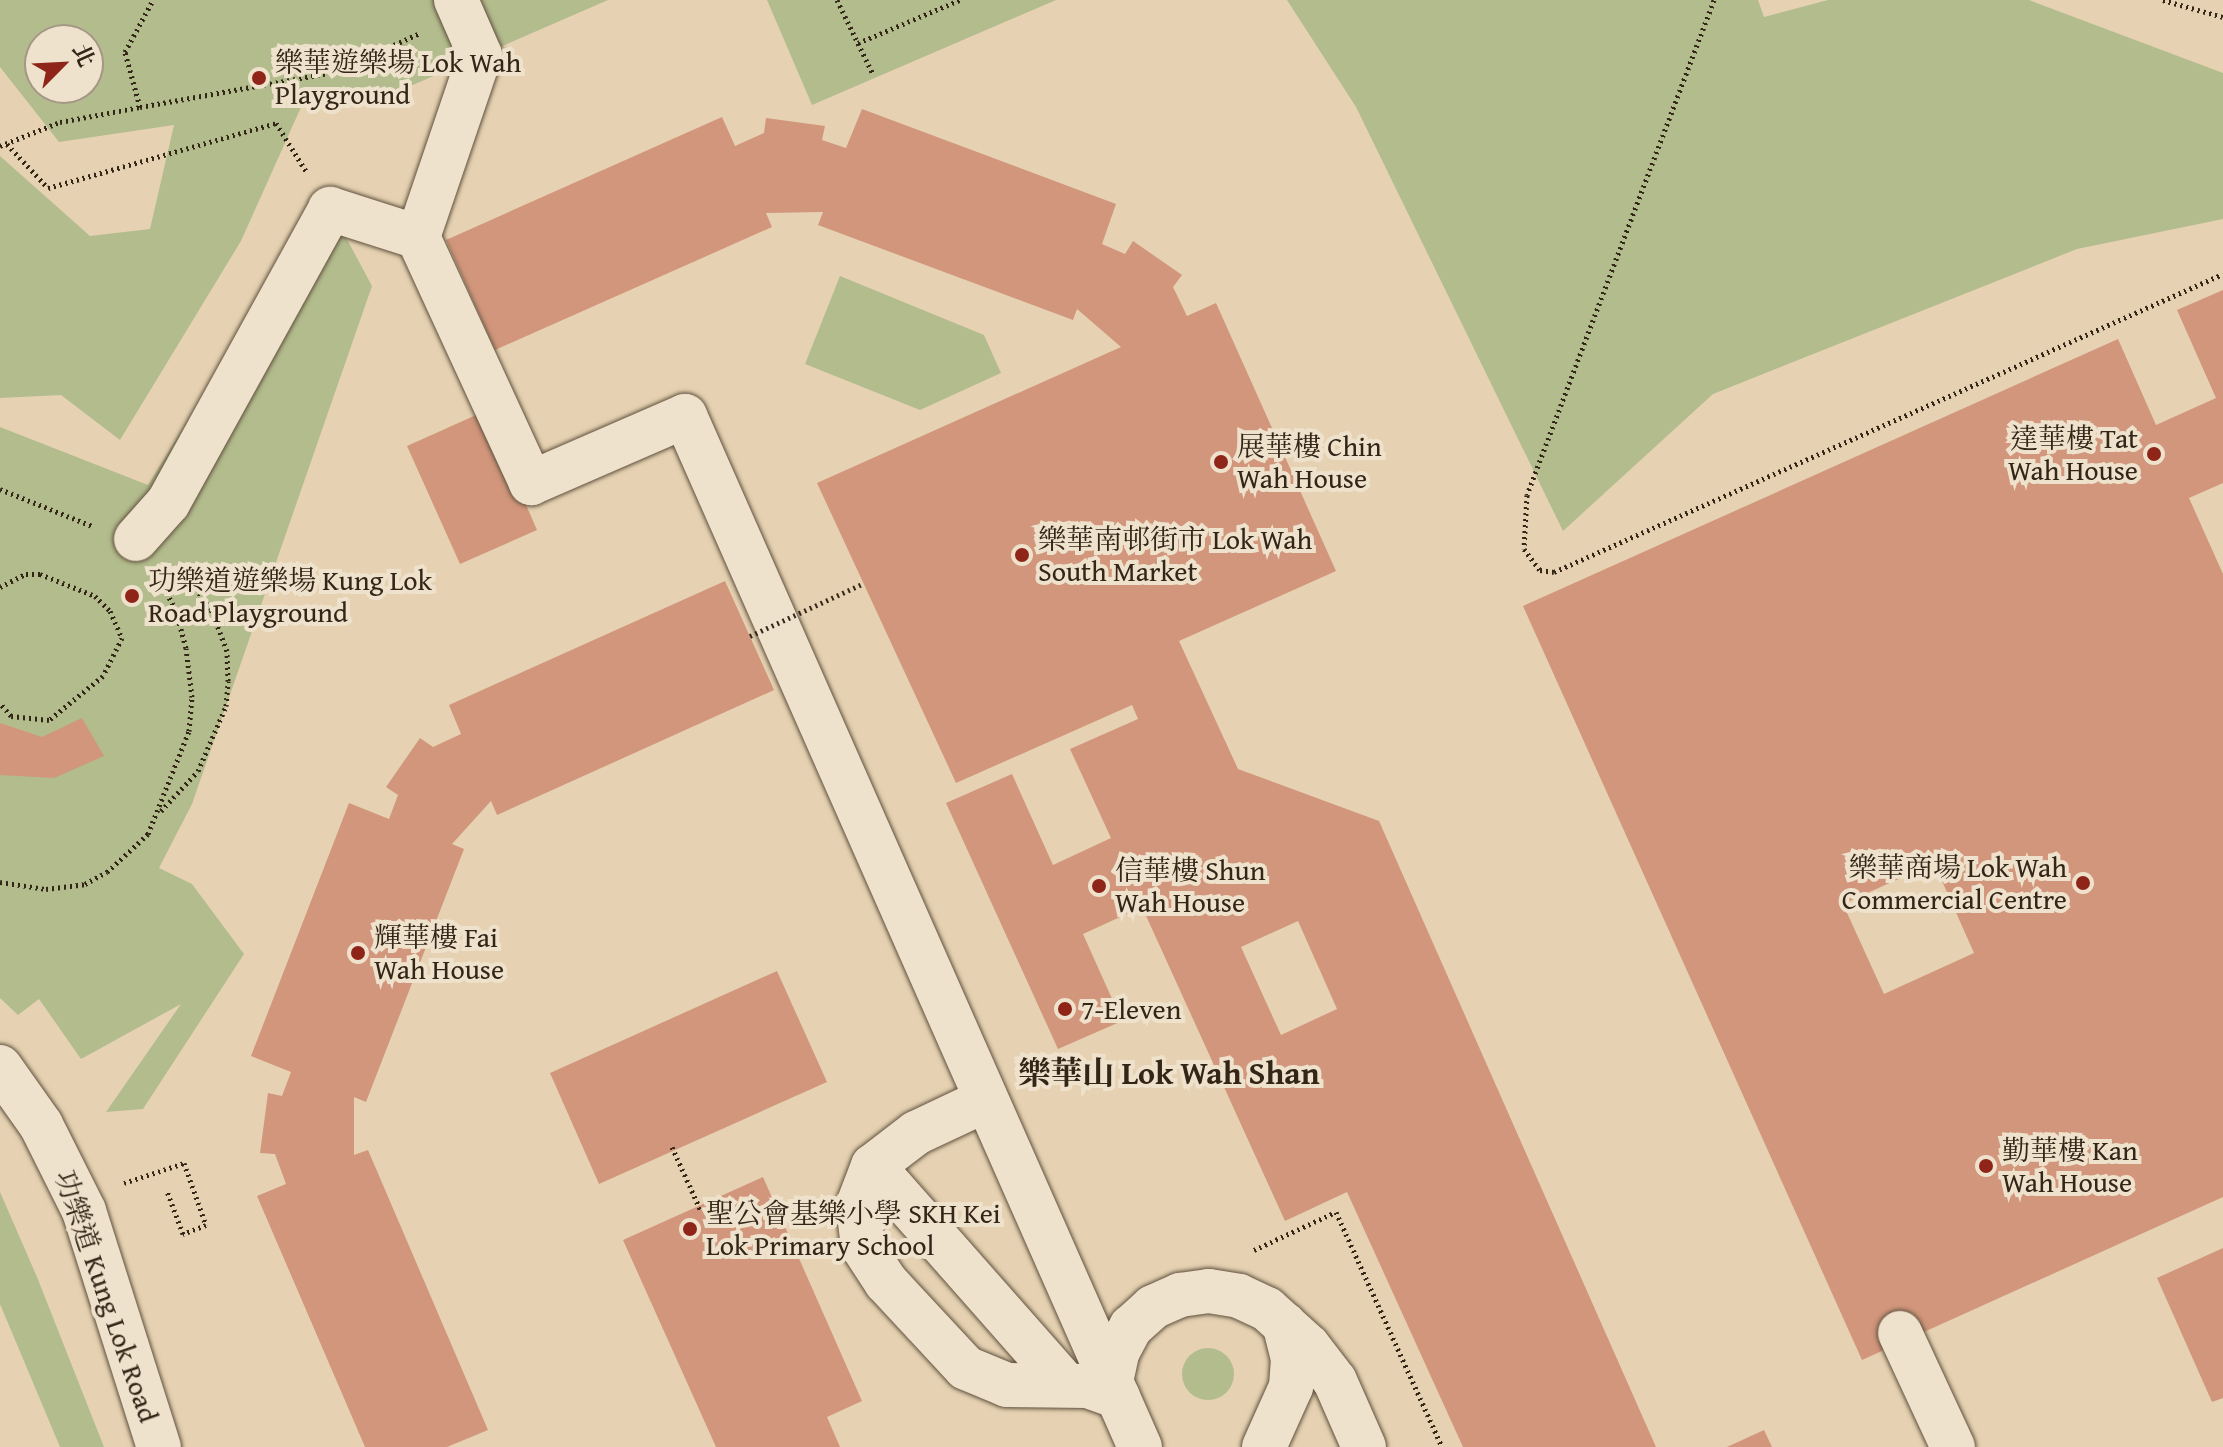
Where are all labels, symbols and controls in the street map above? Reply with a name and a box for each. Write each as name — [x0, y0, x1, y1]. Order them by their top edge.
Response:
north arrow — [24, 24, 104, 104]
text: 北 — [65, 38, 103, 72]
place label: 樂華遊樂場 Lok Wah Playground — [275, 45, 521, 111]
marker: 樂華遊樂場 Lok Wah Playground — [250, 69, 268, 87]
place label: 達華樓 Tat Wah House — [2008, 421, 2138, 487]
place label: 展華樓 Chin Wah House — [1237, 429, 1382, 495]
marker: 達華樓 Tat Wah House — [2145, 445, 2163, 463]
marker: 展華樓 Chin Wah House — [1212, 453, 1230, 471]
place label: 樂華南邨街市 Lok Wah South Market — [1038, 522, 1312, 588]
marker: 樂華南邨街市 Lok Wah South Market — [1013, 546, 1031, 564]
place label: 功樂道遊樂場 Kung Lok Road Playground — [148, 563, 432, 629]
marker: 功樂道遊樂場 Kung Lok Road Playground — [123, 587, 141, 605]
place label: 樂華商場 Lok Wah Commercial Centre — [1842, 850, 2067, 916]
place label: 信華樓 Shun Wah House — [1115, 853, 1265, 919]
marker: 樂華商場 Lok Wah Commercial Centre — [2074, 874, 2092, 892]
marker: 信華樓 Shun Wah House — [1090, 877, 1108, 895]
place label: 輝華樓 Fai Wah House — [374, 920, 504, 986]
marker: 輝華樓 Fai Wah House — [349, 944, 367, 962]
place label: 7-Eleven — [1081, 992, 1181, 1026]
marker: 7-Eleven — [1056, 1000, 1074, 1018]
district label: 樂華山 Lok Wah Shan — [1018, 1054, 1320, 1092]
place label: 勤華樓 Kan Wah House — [2002, 1133, 2138, 1199]
marker: 勤華樓 Kan Wah House — [1977, 1157, 1995, 1175]
street label: 功樂道 Kung Lok Road — [48, 1165, 166, 1427]
place label: 聖公會基樂小學 SKH Kei Lok Primary School — [706, 1196, 1001, 1262]
marker: 聖公會基樂小學 SKH Kei Lok Primary School — [681, 1220, 699, 1238]

